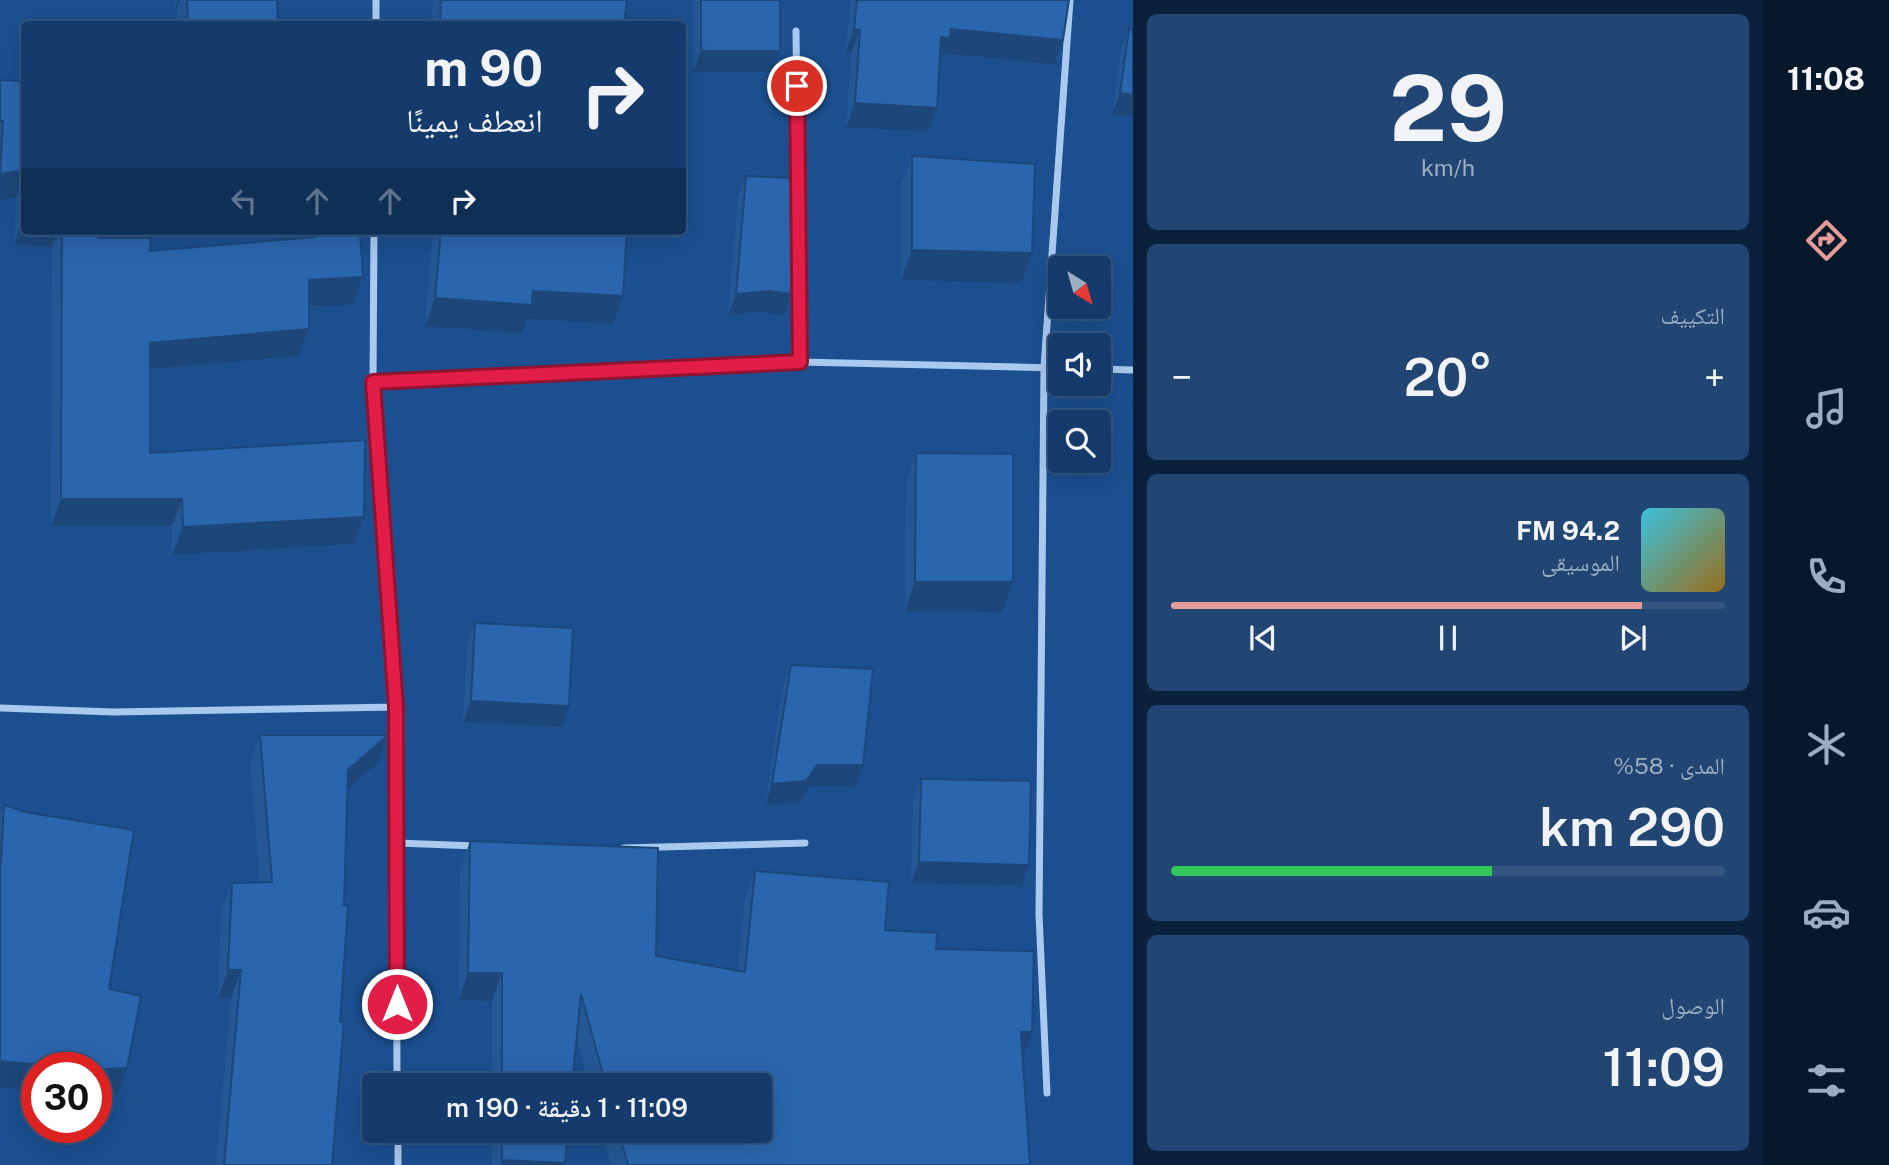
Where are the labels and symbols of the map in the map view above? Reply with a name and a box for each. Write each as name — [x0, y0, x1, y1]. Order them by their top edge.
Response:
pin — [767, 56, 827, 116]
north arrow — [1048, 256, 1111, 318]
position arrow — [360, 967, 434, 1041]
speed limit sign: 30 — [21, 1052, 112, 1143]

